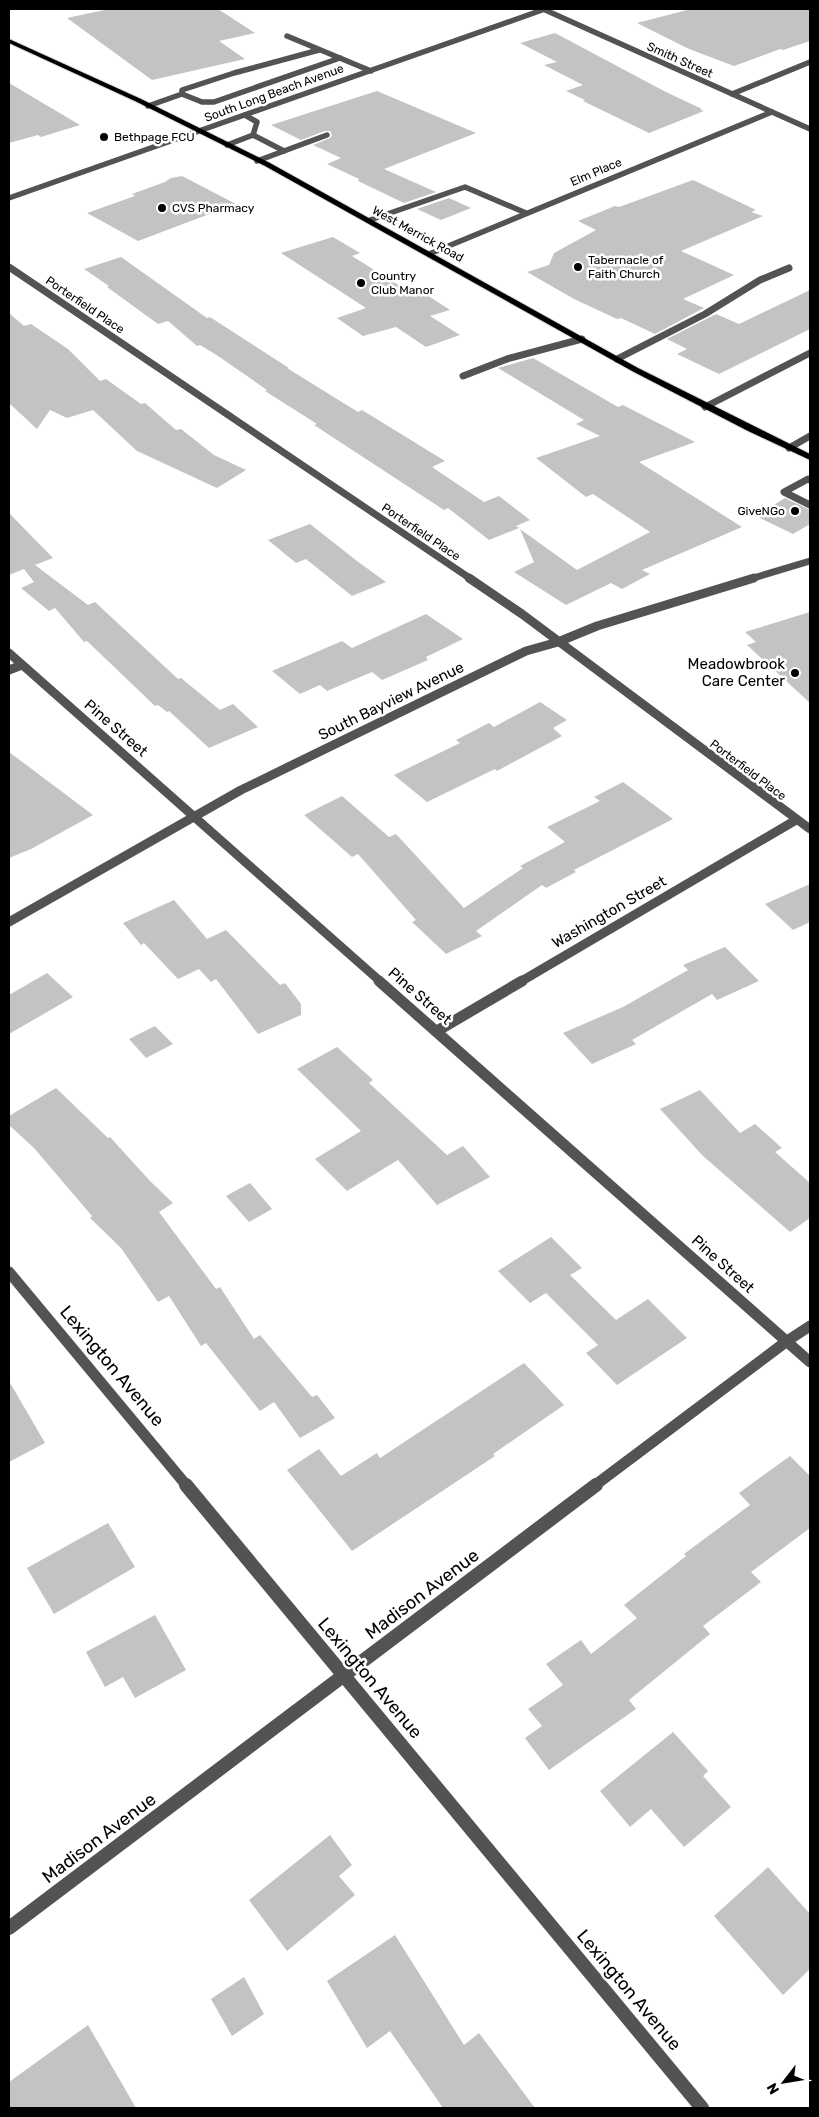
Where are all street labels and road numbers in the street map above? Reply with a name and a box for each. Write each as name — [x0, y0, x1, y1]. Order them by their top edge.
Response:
street label: Smith Street — [645, 39, 715, 81]
street label: South Long Beach Avenue — [202, 61, 346, 125]
street label: Elm Place — [568, 155, 624, 189]
street label: West Merrick Road — [370, 203, 466, 265]
street label: Porterfield Place — [43, 273, 127, 337]
street label: Porterfield Place — [379, 500, 463, 564]
street label: South Bayview Avenue — [315, 658, 467, 744]
street label: Pine Street — [81, 696, 151, 760]
street label: Porterfield Place — [707, 737, 789, 803]
street label: Washington Street — [549, 872, 669, 952]
street label: Pine Street — [385, 964, 455, 1028]
street label: Pine Street — [688, 1231, 758, 1297]
street label: Lexington Avenue — [55, 1301, 169, 1431]
street label: Madison Avenue — [361, 1544, 483, 1644]
street label: Lexington Avenue — [313, 1613, 427, 1743]
street label: Madison Avenue — [38, 1788, 160, 1888]
street label: Lexington Avenue — [572, 1925, 686, 2055]

